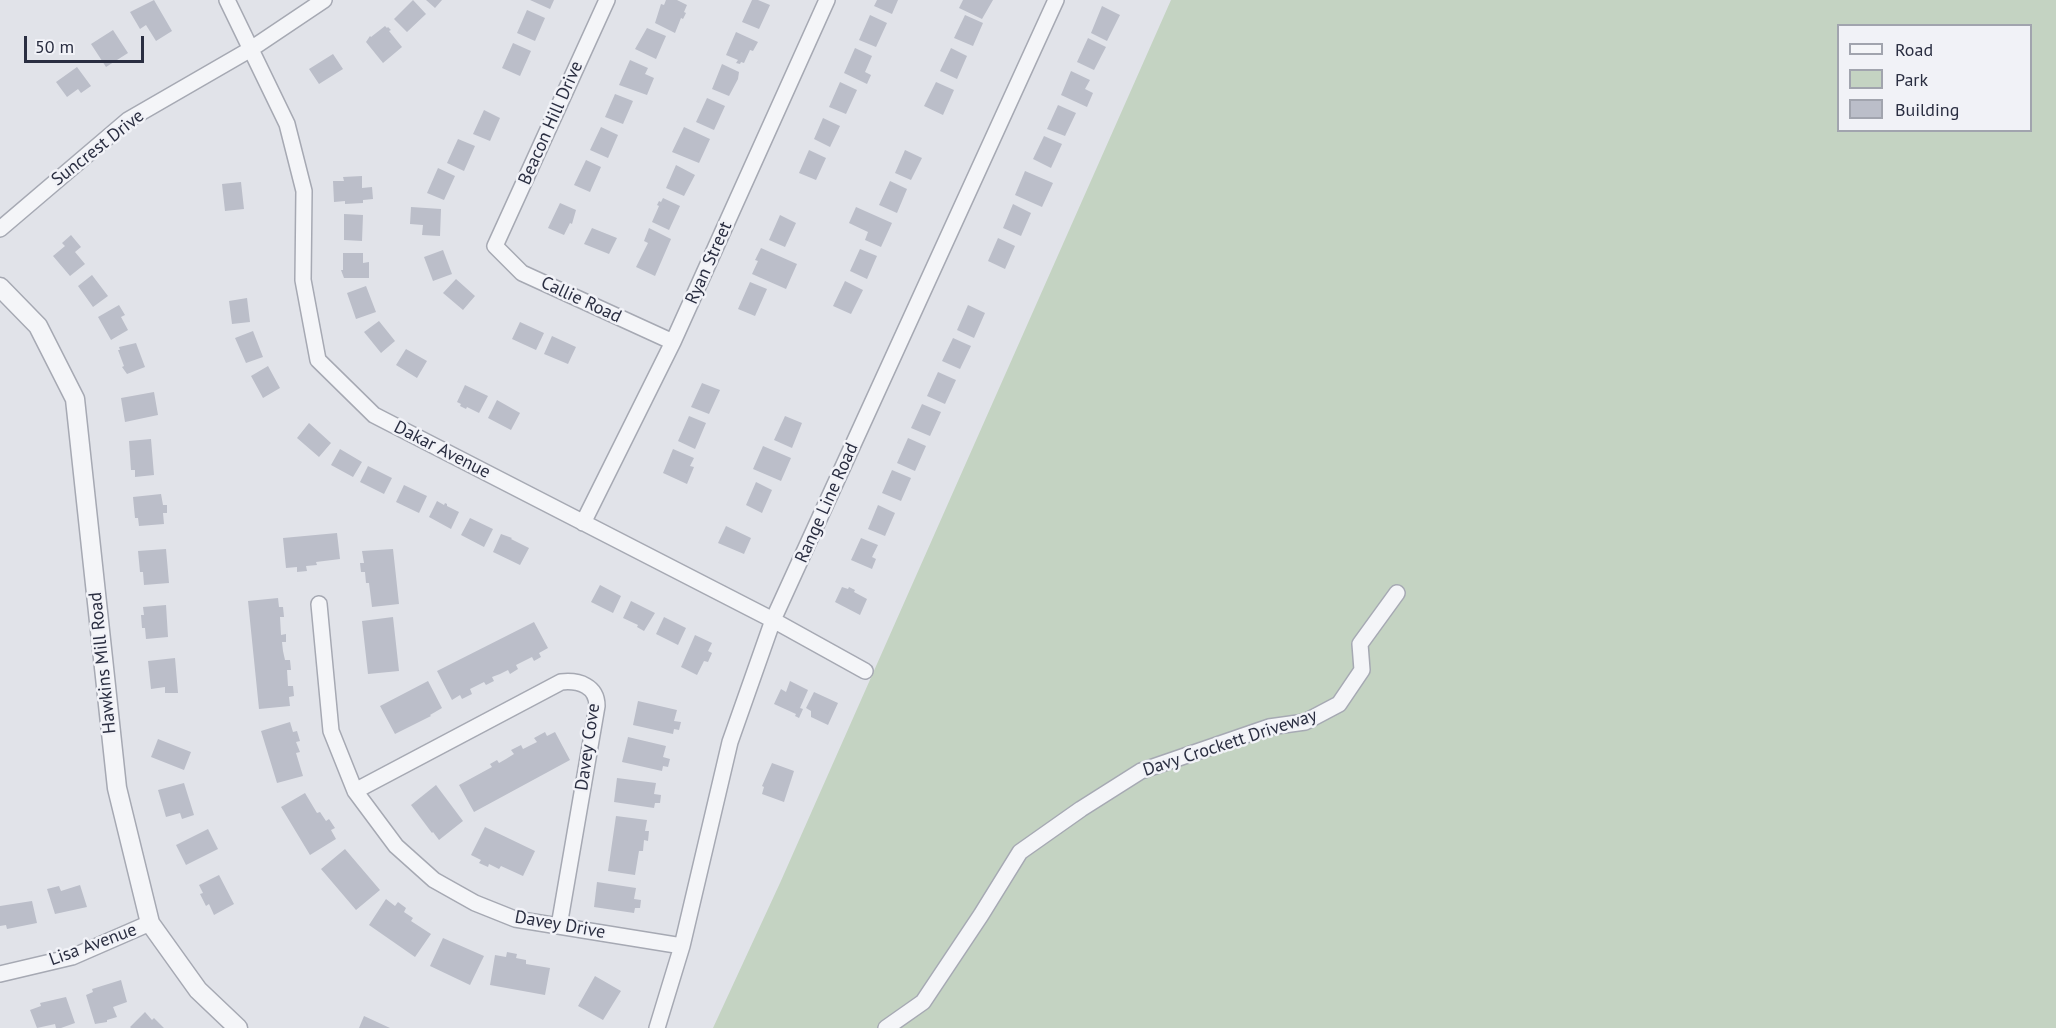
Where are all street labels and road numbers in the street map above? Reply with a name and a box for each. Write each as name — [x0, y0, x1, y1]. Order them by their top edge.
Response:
street label: Beacon Hill Drive — [514, 58, 588, 188]
street label: Suncrest Drive — [47, 105, 149, 191]
street label: Ryan Street — [681, 218, 737, 308]
street label: Callie Road — [537, 272, 625, 328]
street label: Dakar Avenue — [390, 416, 494, 484]
street label: Range Line Road — [791, 440, 863, 566]
street label: Hawkins Mill Road — [85, 591, 121, 735]
street label: Davey Cove — [571, 702, 605, 792]
street label: Davy Crockett Driveway — [1140, 705, 1320, 781]
street label: Davey Drive — [513, 906, 607, 944]
street label: Lisa Avenue — [46, 919, 140, 971]

